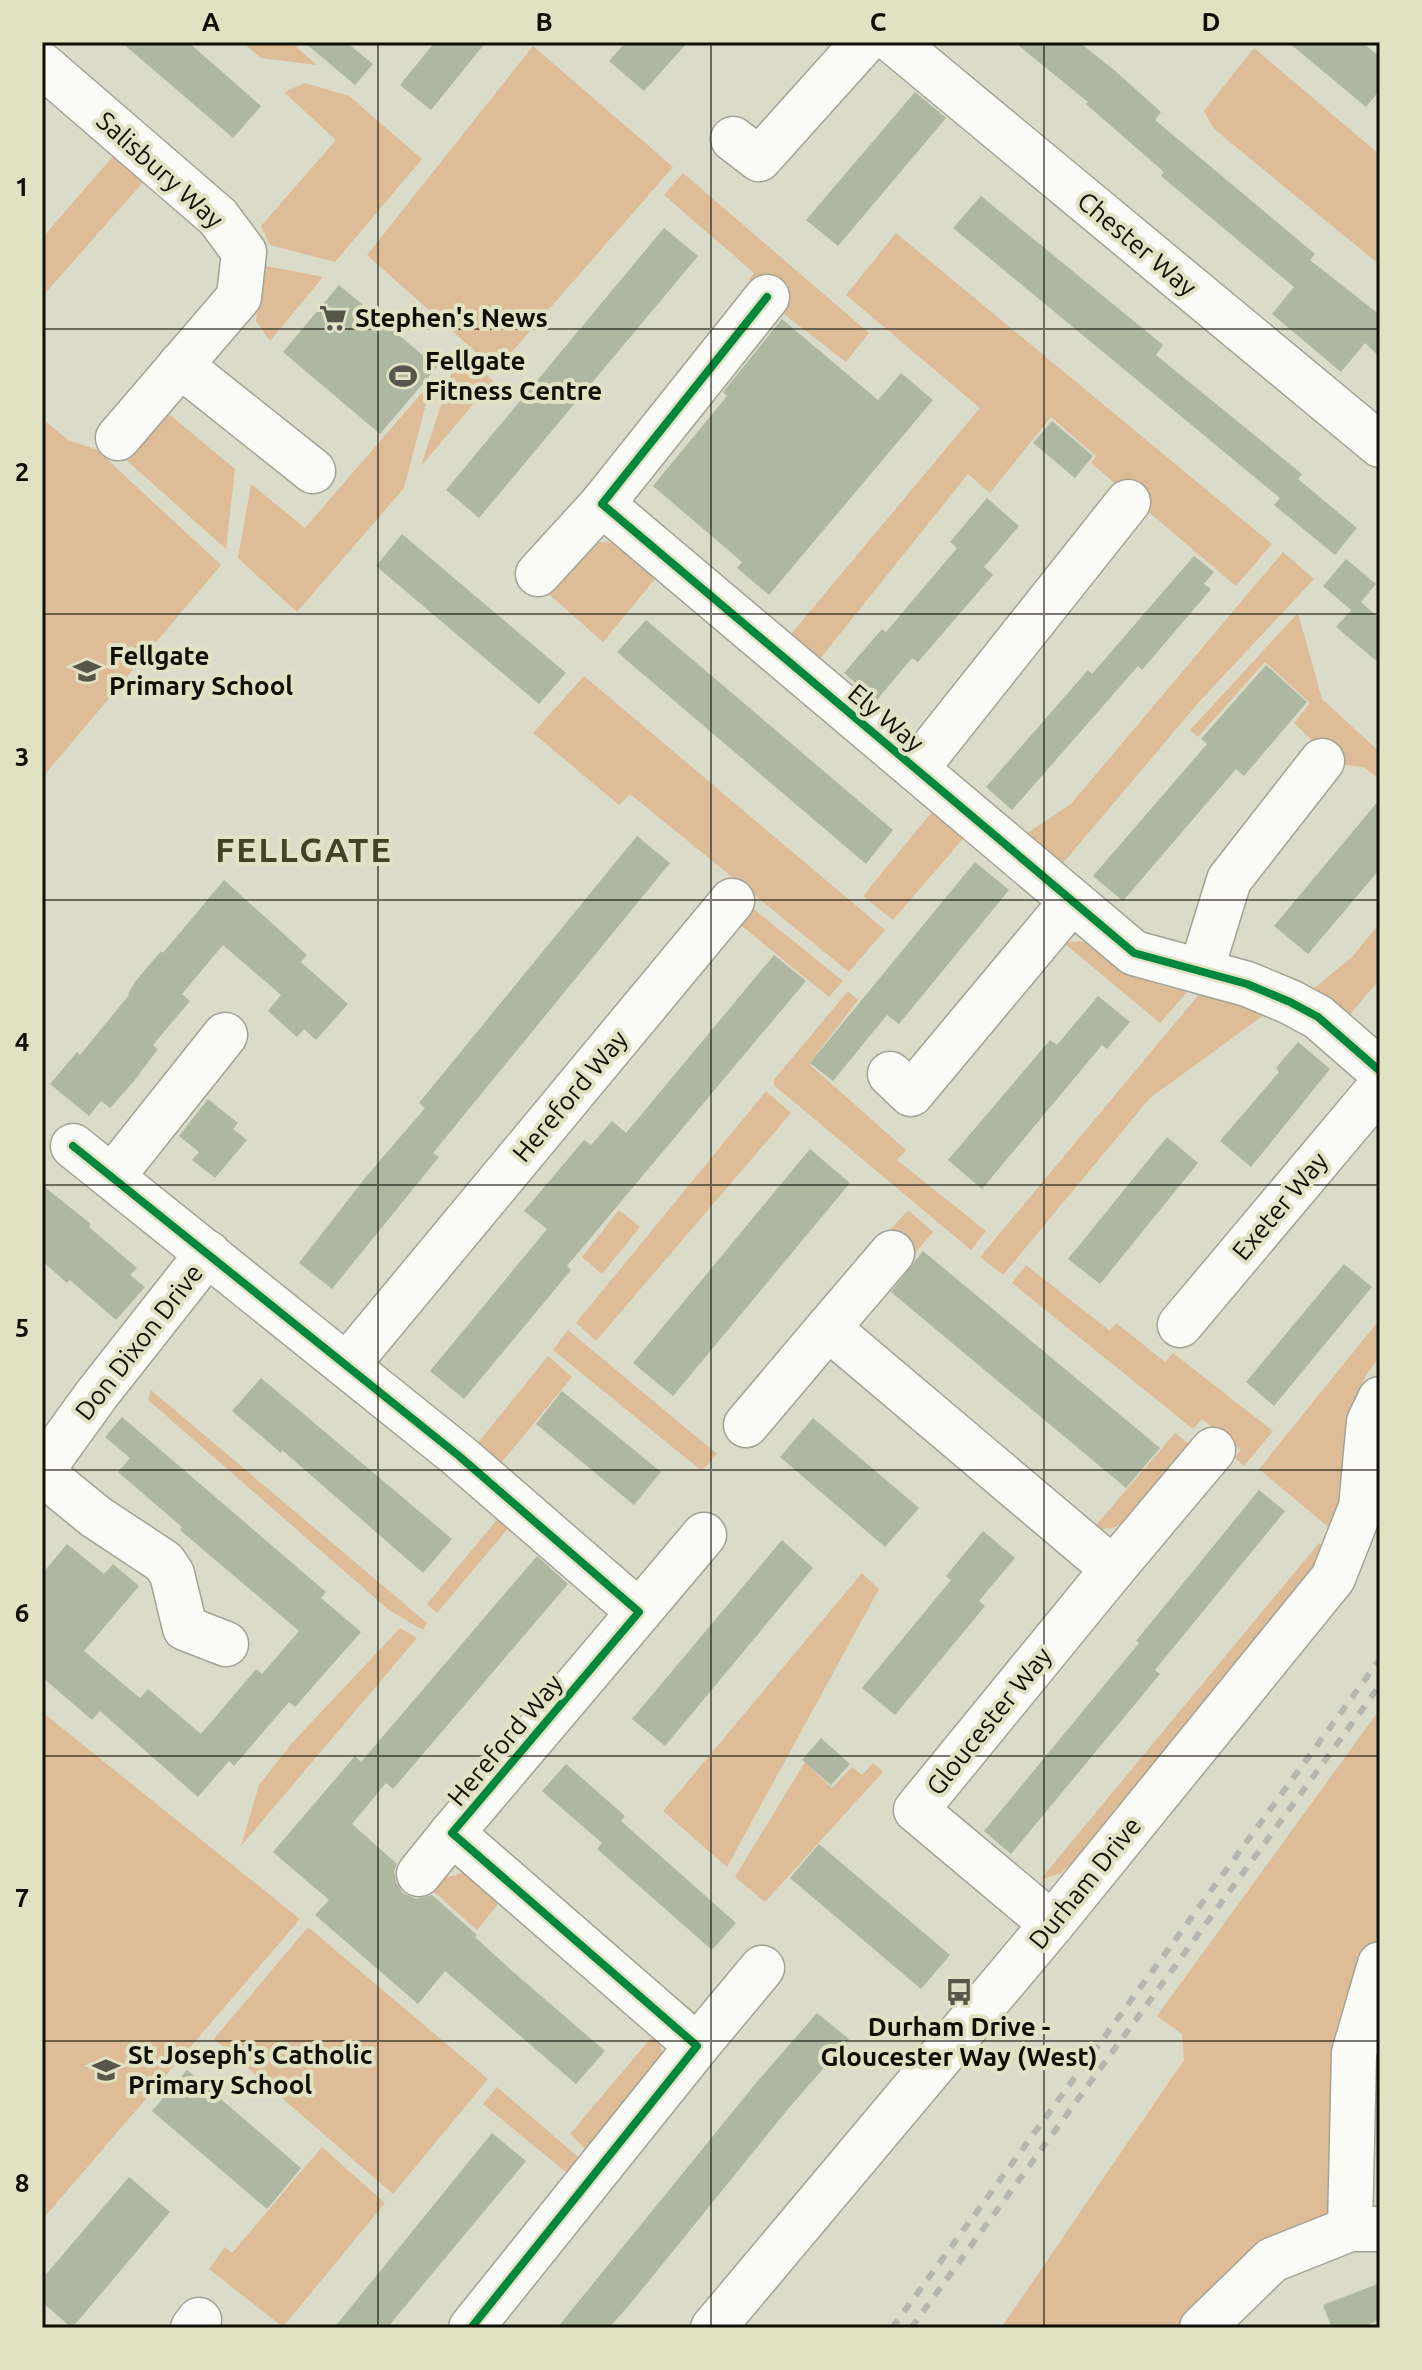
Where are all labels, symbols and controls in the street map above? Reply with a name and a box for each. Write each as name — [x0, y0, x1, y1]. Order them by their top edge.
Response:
text: A — [202, 7, 221, 36]
text: B — [535, 7, 553, 36]
text: C — [870, 7, 887, 36]
text: D — [1202, 7, 1220, 36]
street label: Salisbury Way — [91, 105, 229, 234]
text: 1 — [15, 172, 29, 201]
street label: Chester Way — [1072, 186, 1203, 302]
supermarket icon: Stephen's News — [318, 303, 348, 333]
place label: Stephen's News — [355, 303, 548, 332]
place label: Fellgate Fitness Centre — [425, 346, 602, 405]
sports icon: Fellgate Fitness Centre — [388, 361, 418, 391]
text: 2 — [15, 457, 29, 486]
place label: Fellgate Primary School — [109, 641, 293, 700]
school or university icon: Fellgate Primary School — [72, 656, 102, 686]
street label: Ely Way — [843, 678, 930, 757]
text: 3 — [15, 742, 29, 771]
district label: FELLGATE — [215, 830, 393, 868]
street label: Hereford Way — [506, 1024, 633, 1167]
text: 4 — [15, 1027, 29, 1056]
street label: Exeter Way — [1226, 1146, 1333, 1265]
street label: Don Dixon Drive — [69, 1258, 208, 1425]
text: 5 — [15, 1313, 29, 1342]
text: 6 — [15, 1598, 29, 1627]
street label: Gloucester Way — [920, 1641, 1057, 1800]
street label: Hereford Way — [441, 1668, 568, 1811]
street label: Durham Drive — [1023, 1811, 1147, 1954]
text: 7 — [15, 1883, 29, 1912]
bus stop icon: Durham Drive - Gloucester Way (West) — [944, 1977, 974, 2007]
place label: Durham Drive - Gloucester Way (West) — [820, 2012, 1098, 2071]
place label: St Joseph's Catholic Primary School — [128, 2040, 373, 2099]
school or university icon: St Joseph's Catholic Primary School — [91, 2055, 121, 2085]
text: 8 — [15, 2168, 29, 2197]

